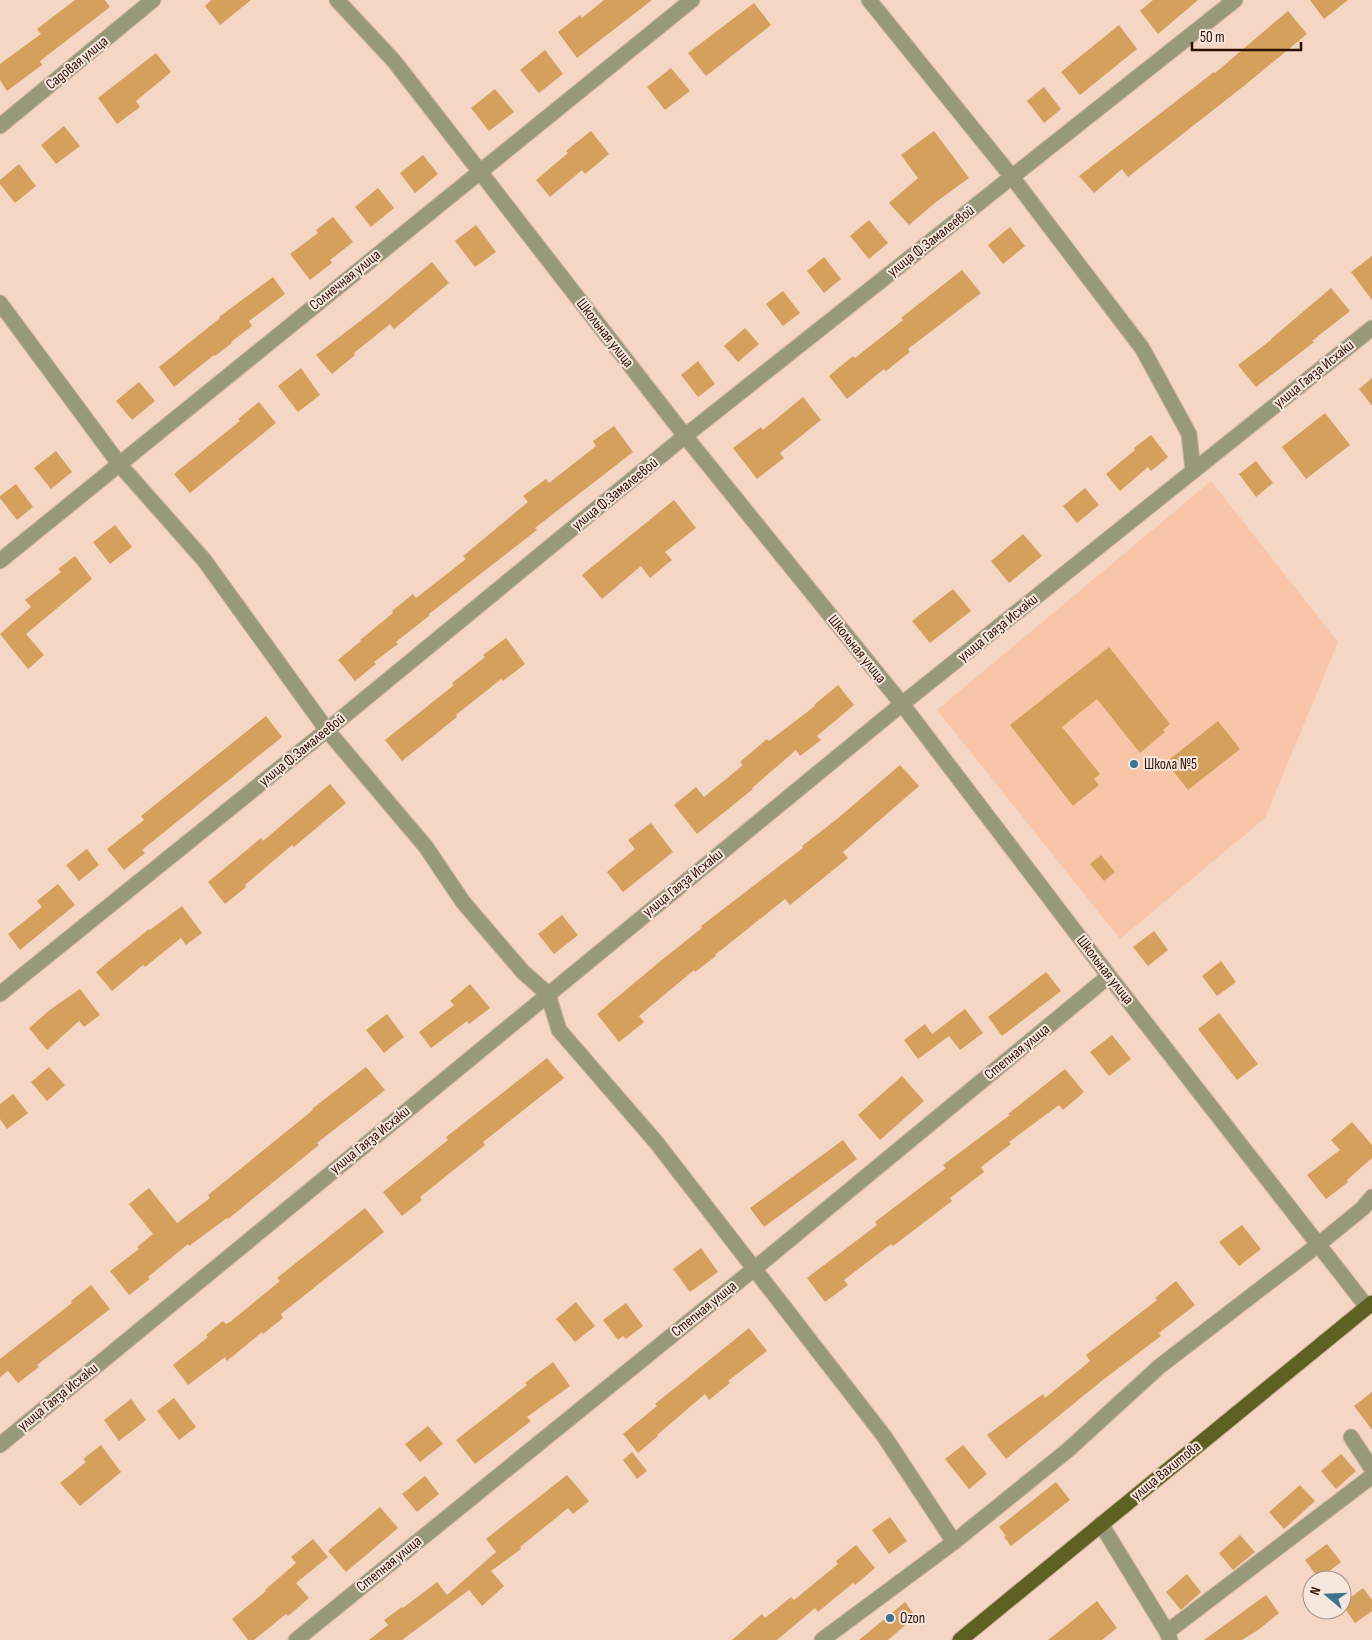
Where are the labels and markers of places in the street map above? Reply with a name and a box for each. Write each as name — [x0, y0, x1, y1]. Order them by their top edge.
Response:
place label: Школа №5 — [1144, 755, 1197, 774]
marker: Школа №5 — [1128, 758, 1140, 770]
place label: Ozon — [900, 1609, 925, 1628]
marker: Ozon — [884, 1612, 896, 1624]

